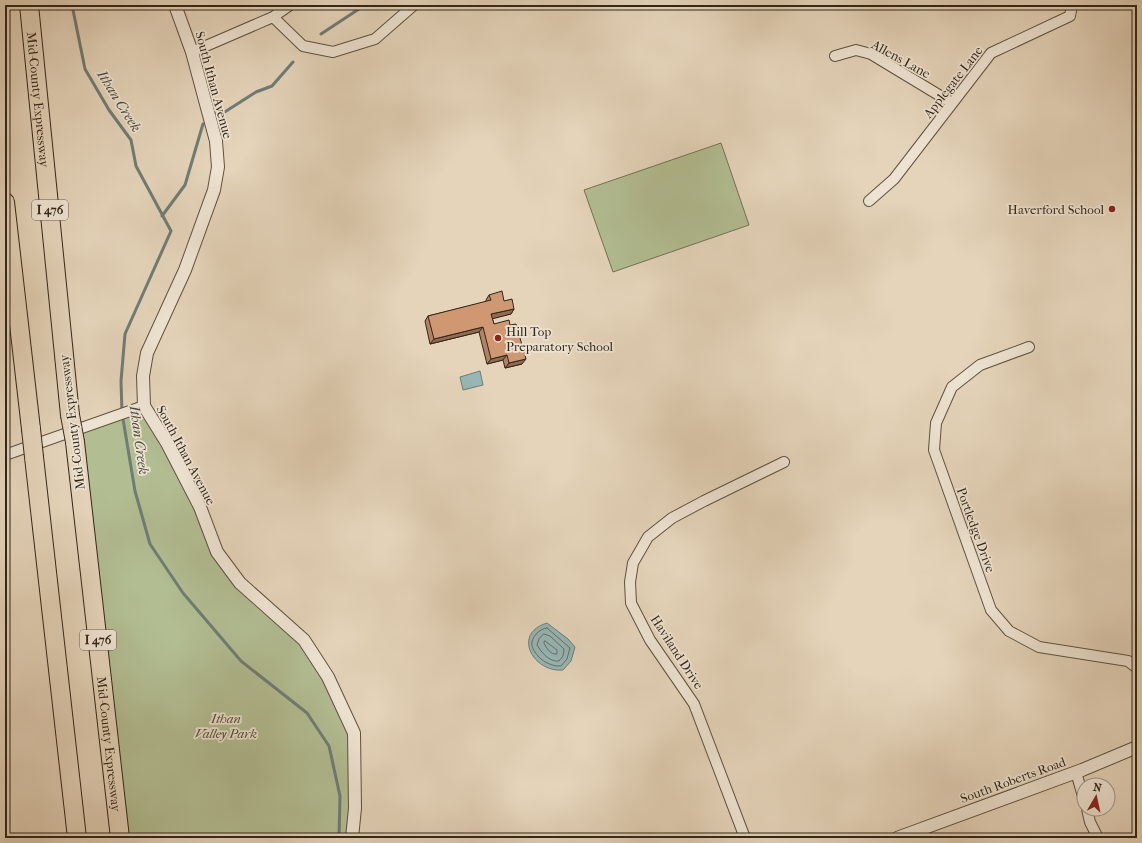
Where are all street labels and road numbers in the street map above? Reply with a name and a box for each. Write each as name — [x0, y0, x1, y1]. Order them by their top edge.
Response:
street label: South Ithan Avenue — [192, 30, 236, 141]
street label: Mid-County Expressway — [24, 31, 53, 169]
street label: Allens Lane — [868, 36, 934, 82]
street label: Applegate Lane — [920, 43, 986, 122]
road number: I 476 — [32, 200, 68, 220]
street label: Mid-County Expressway — [56, 353, 88, 490]
street label: South Ithan Avenue — [153, 403, 219, 508]
street label: Portledge Drive — [954, 486, 998, 575]
street label: Haviland Drive — [648, 612, 707, 692]
road number: I 476 — [80, 630, 116, 650]
street label: Mid-County Expressway — [94, 676, 125, 814]
street label: South Roberts Road — [958, 754, 1069, 806]

